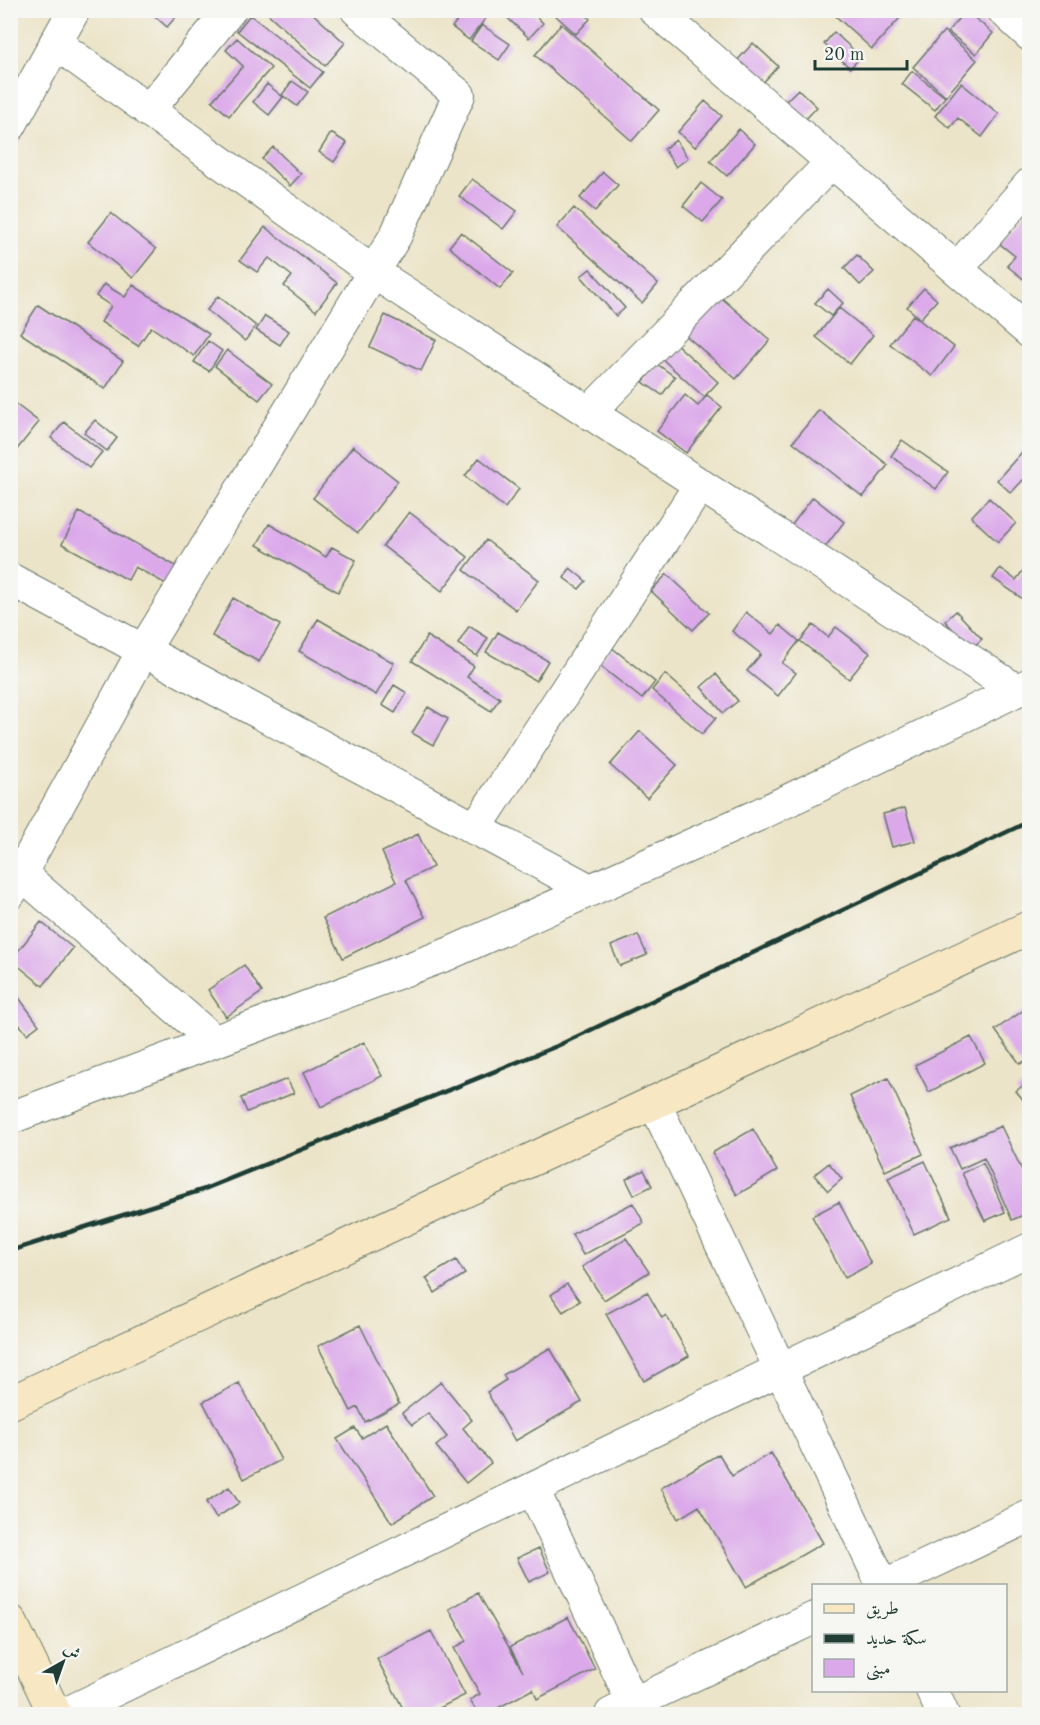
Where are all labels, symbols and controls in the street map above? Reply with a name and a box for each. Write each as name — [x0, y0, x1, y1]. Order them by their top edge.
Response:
scale bar — [815, 33, 906, 71]
text: 20 m — [824, 46, 864, 64]
legend — [812, 1584, 1007, 1692]
text: طريق — [866, 1600, 899, 1620]
text: سكة حديد — [866, 1629, 927, 1649]
north arrow — [33, 1632, 93, 1692]
text: ش — [60, 1641, 83, 1663]
text: مبنى — [866, 1660, 891, 1681]

